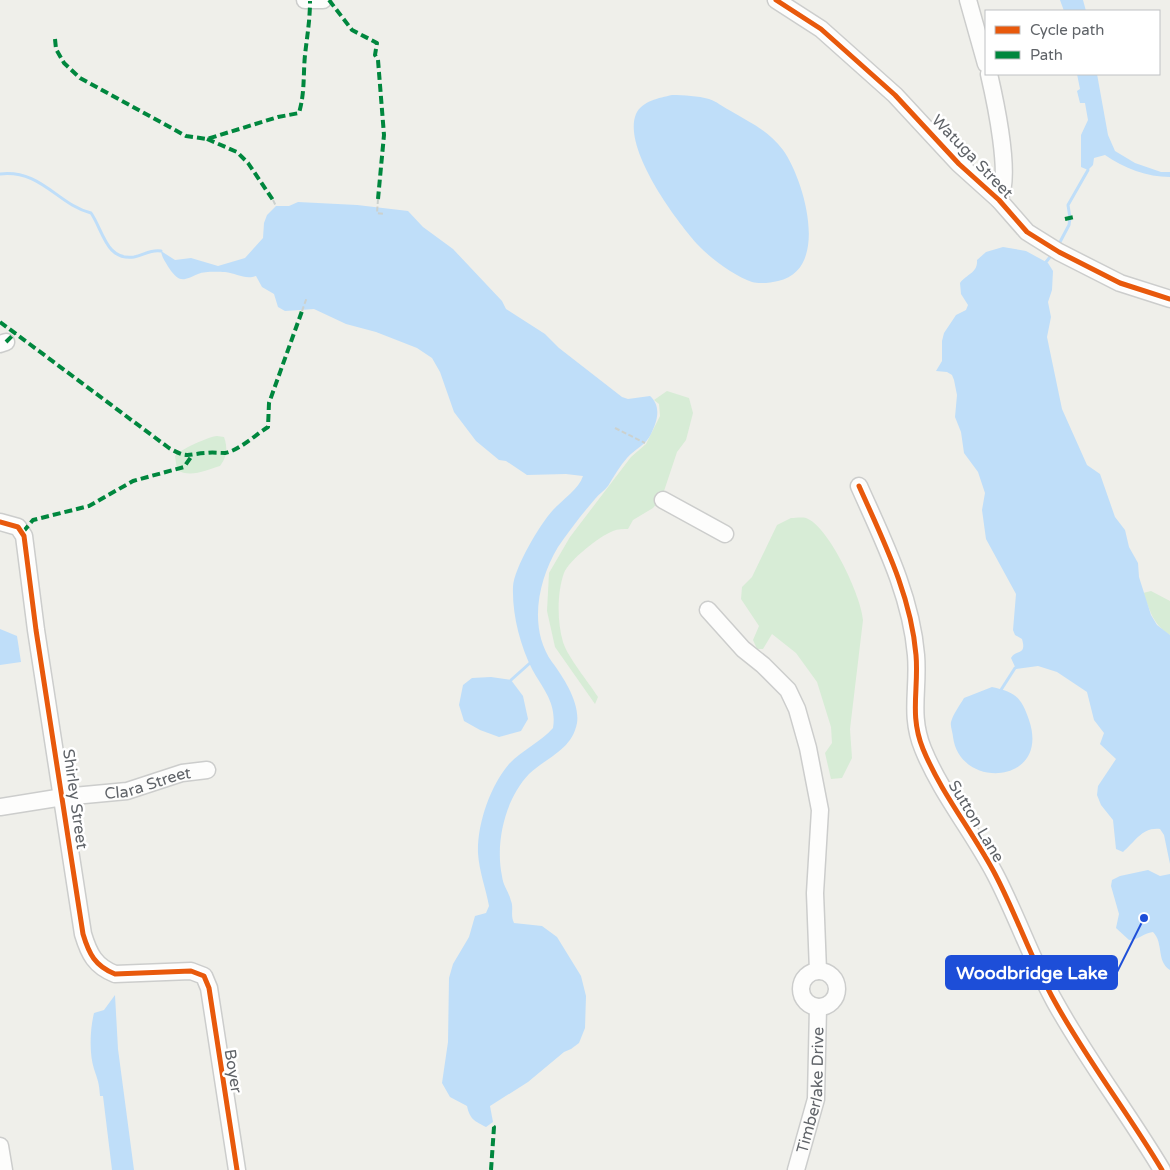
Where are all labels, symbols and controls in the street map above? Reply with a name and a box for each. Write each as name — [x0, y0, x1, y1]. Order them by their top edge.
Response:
legend — [985, 10, 1160, 75]
text: Cycle path — [1030, 21, 1104, 39]
text: Path — [1030, 46, 1063, 64]
street label: Watuga Street — [927, 110, 1017, 203]
street label: Shirley Street — [58, 748, 92, 851]
street label: Clara Street — [104, 763, 192, 804]
street label: Sutton Lane — [944, 777, 1008, 866]
callout: Woodbridge Lake — [946, 956, 1117, 989]
text: Woodbridge Lake — [956, 962, 1108, 984]
street label: Timberlake Drive — [792, 1027, 829, 1156]
street label: Boyer — [220, 1048, 246, 1095]

